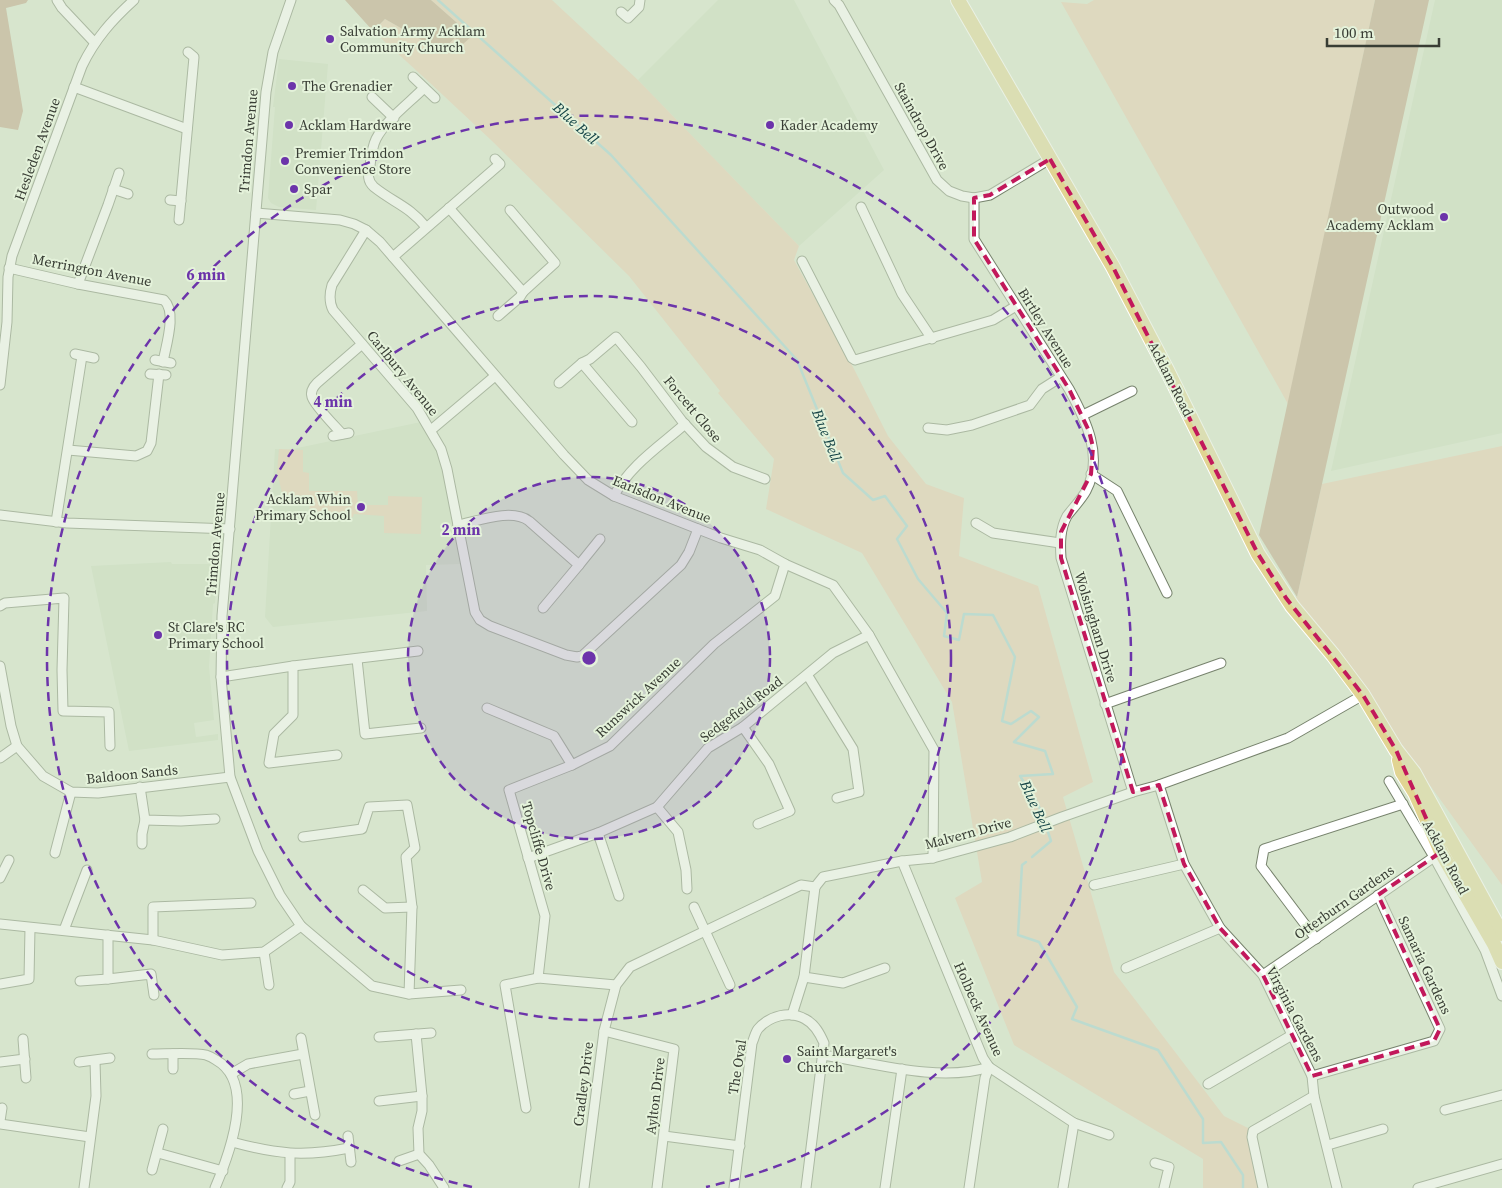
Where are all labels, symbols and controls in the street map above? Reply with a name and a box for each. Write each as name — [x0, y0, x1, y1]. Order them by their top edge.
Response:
scale bar — [1327, 15, 1440, 47]
place label: Salvation Army Acklam Community Church — [340, 21, 486, 57]
text: 100 m — [1334, 22, 1374, 43]
marker: Salvation Army Acklam Community Church — [324, 33, 336, 45]
place label: The Grenadier — [302, 76, 393, 96]
street label: Staindrop Drive — [890, 78, 954, 174]
marker: The Grenadier — [286, 80, 298, 92]
street label: Trimdon Avenue — [234, 88, 262, 194]
street label: Hesleden Avenue — [9, 95, 65, 203]
water label: Blue Bell — [548, 96, 604, 150]
place label: Acklam Hardware — [299, 115, 411, 135]
place label: Kader Academy — [780, 115, 879, 135]
marker: Acklam Hardware — [283, 119, 295, 131]
marker: Kader Academy — [764, 119, 776, 131]
place label: Premier Trimdon Convenience Store — [295, 143, 411, 179]
marker: Premier Trimdon Convenience Store — [279, 155, 291, 167]
place label: Spar — [304, 179, 332, 199]
marker: Spar — [288, 183, 300, 195]
place label: Outwood Academy Acklam — [1326, 199, 1434, 235]
marker: Outwood Academy Acklam — [1438, 211, 1450, 223]
street label: Merrington Avenue — [31, 249, 153, 291]
text: 6 min — [187, 264, 225, 285]
street label: Birtley Avenue — [1013, 284, 1079, 372]
street label: Carlbury Avenue — [362, 326, 444, 420]
street label: Acklam Road — [1143, 338, 1199, 420]
street label: Forcett Close — [659, 371, 727, 447]
text: 4 min — [314, 391, 352, 412]
water label: Blue Bell — [807, 405, 847, 465]
street label: Earlsdon Avenue — [610, 470, 714, 528]
place label: Acklam Whin Primary School — [255, 489, 352, 525]
street label: Trimdon Avenue — [201, 491, 229, 597]
marker: Acklam Whin Primary School — [355, 501, 367, 513]
text: 2 min — [442, 519, 480, 540]
street label: Wolsingham Drive — [1070, 569, 1122, 685]
place label: St Clare's RC Primary School — [168, 617, 264, 653]
marker: St Clare's RC Primary School — [152, 629, 164, 641]
centre of rings — [580, 649, 598, 667]
street label: Runswick Avenue — [591, 652, 685, 742]
street label: Sedgefield Road — [696, 671, 787, 747]
street label: Baldoon Sands — [85, 759, 179, 789]
water label: Blue Bell — [1015, 776, 1057, 836]
street label: Topcliffe Drive — [517, 799, 561, 893]
street label: Malvern Drive — [922, 812, 1014, 854]
street label: Acklam Road — [1418, 816, 1474, 898]
street label: Otterburn Gardens — [1290, 860, 1398, 944]
street label: Samaria Gardens — [1393, 913, 1457, 1017]
street label: Holbeck Avenue — [949, 959, 1009, 1059]
street label: Virginia Gardens — [1261, 963, 1329, 1065]
street label: The Oval — [723, 1038, 751, 1096]
street label: Cradley Drive — [568, 1041, 598, 1127]
place label: Saint Margaret's Church — [797, 1041, 897, 1077]
marker: Saint Margaret's Church — [781, 1053, 793, 1065]
street label: Aylton Drive — [640, 1056, 670, 1136]

